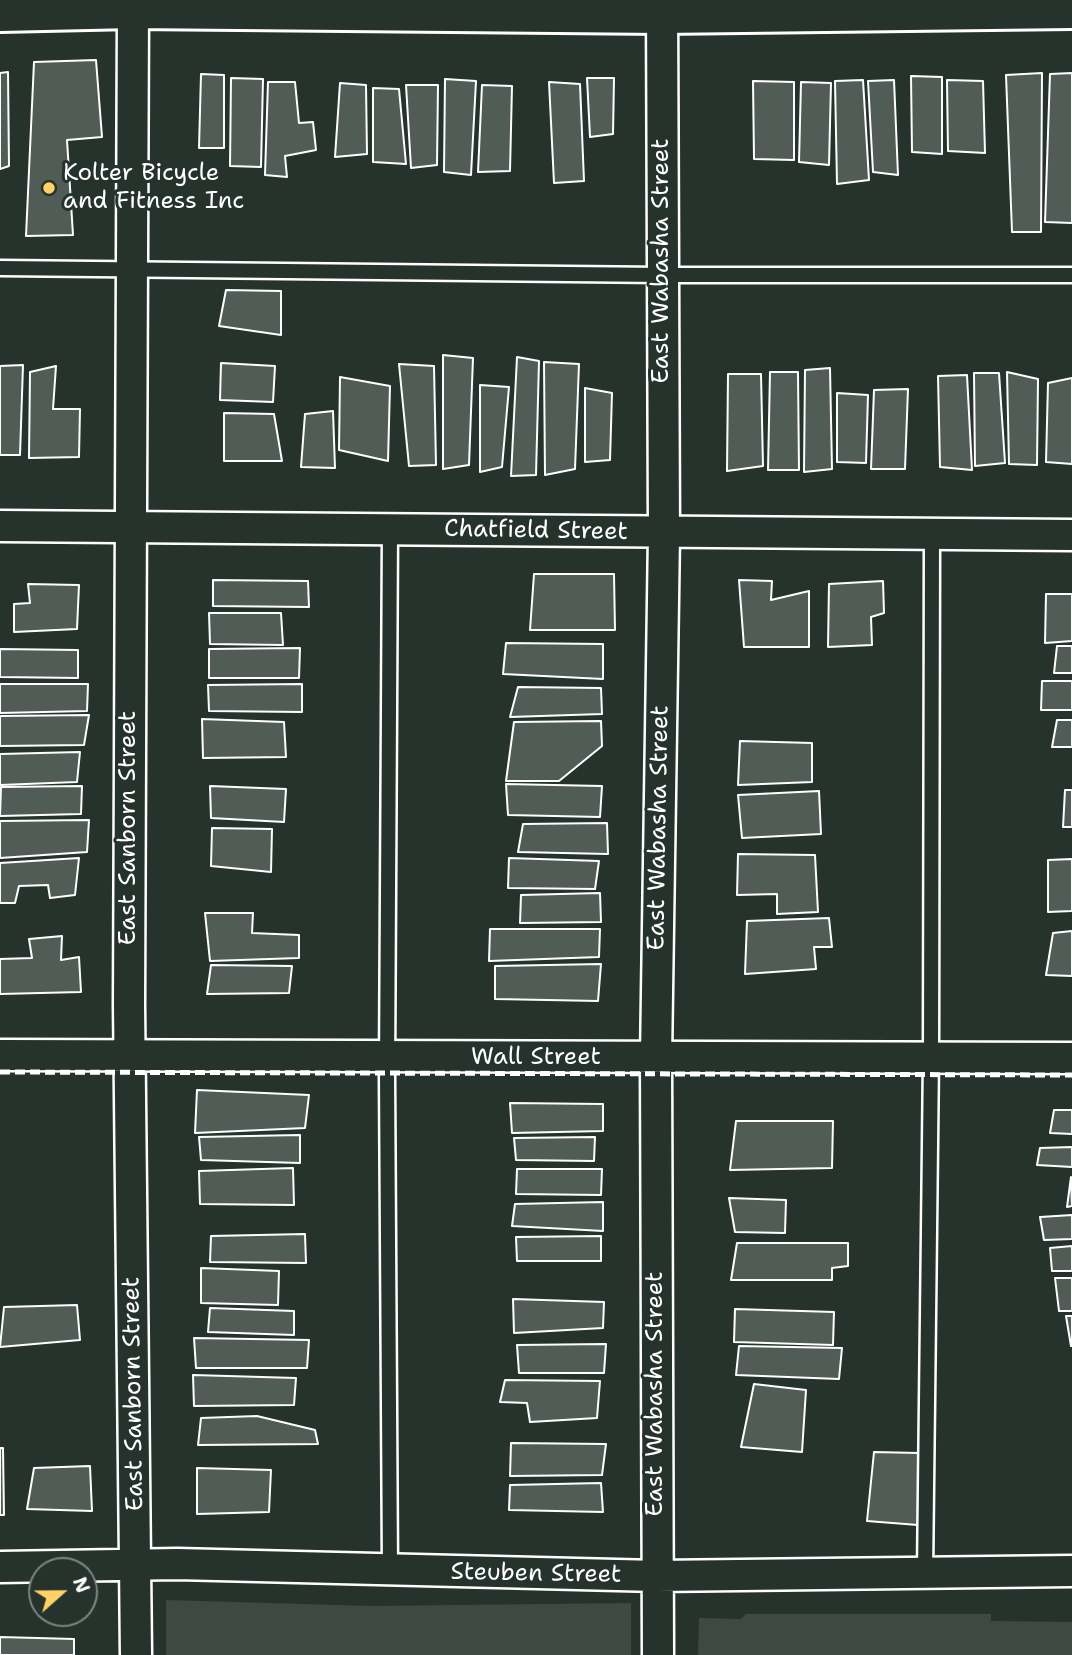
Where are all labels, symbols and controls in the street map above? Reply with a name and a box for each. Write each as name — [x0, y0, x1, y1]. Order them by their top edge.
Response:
street label: East Wabasha Street — [648, 138, 676, 384]
place label: Kolter Bicycle and Fitness Inc — [63, 160, 244, 216]
marker: Kolter Bicycle and Fitness Inc — [41, 180, 57, 196]
street label: Chatfield Street — [444, 515, 628, 547]
street label: East Wabasha Street — [642, 705, 676, 951]
street label: East Sanborn Street — [115, 711, 143, 945]
street label: Wall Street — [471, 1044, 601, 1072]
street label: East Wabasha Street — [642, 1271, 670, 1517]
street label: East Sanborn Street — [118, 1277, 150, 1511]
north arrow — [28, 1557, 98, 1627]
street label: Steuben Street — [450, 1558, 622, 1590]
text: N — [67, 1574, 96, 1597]

